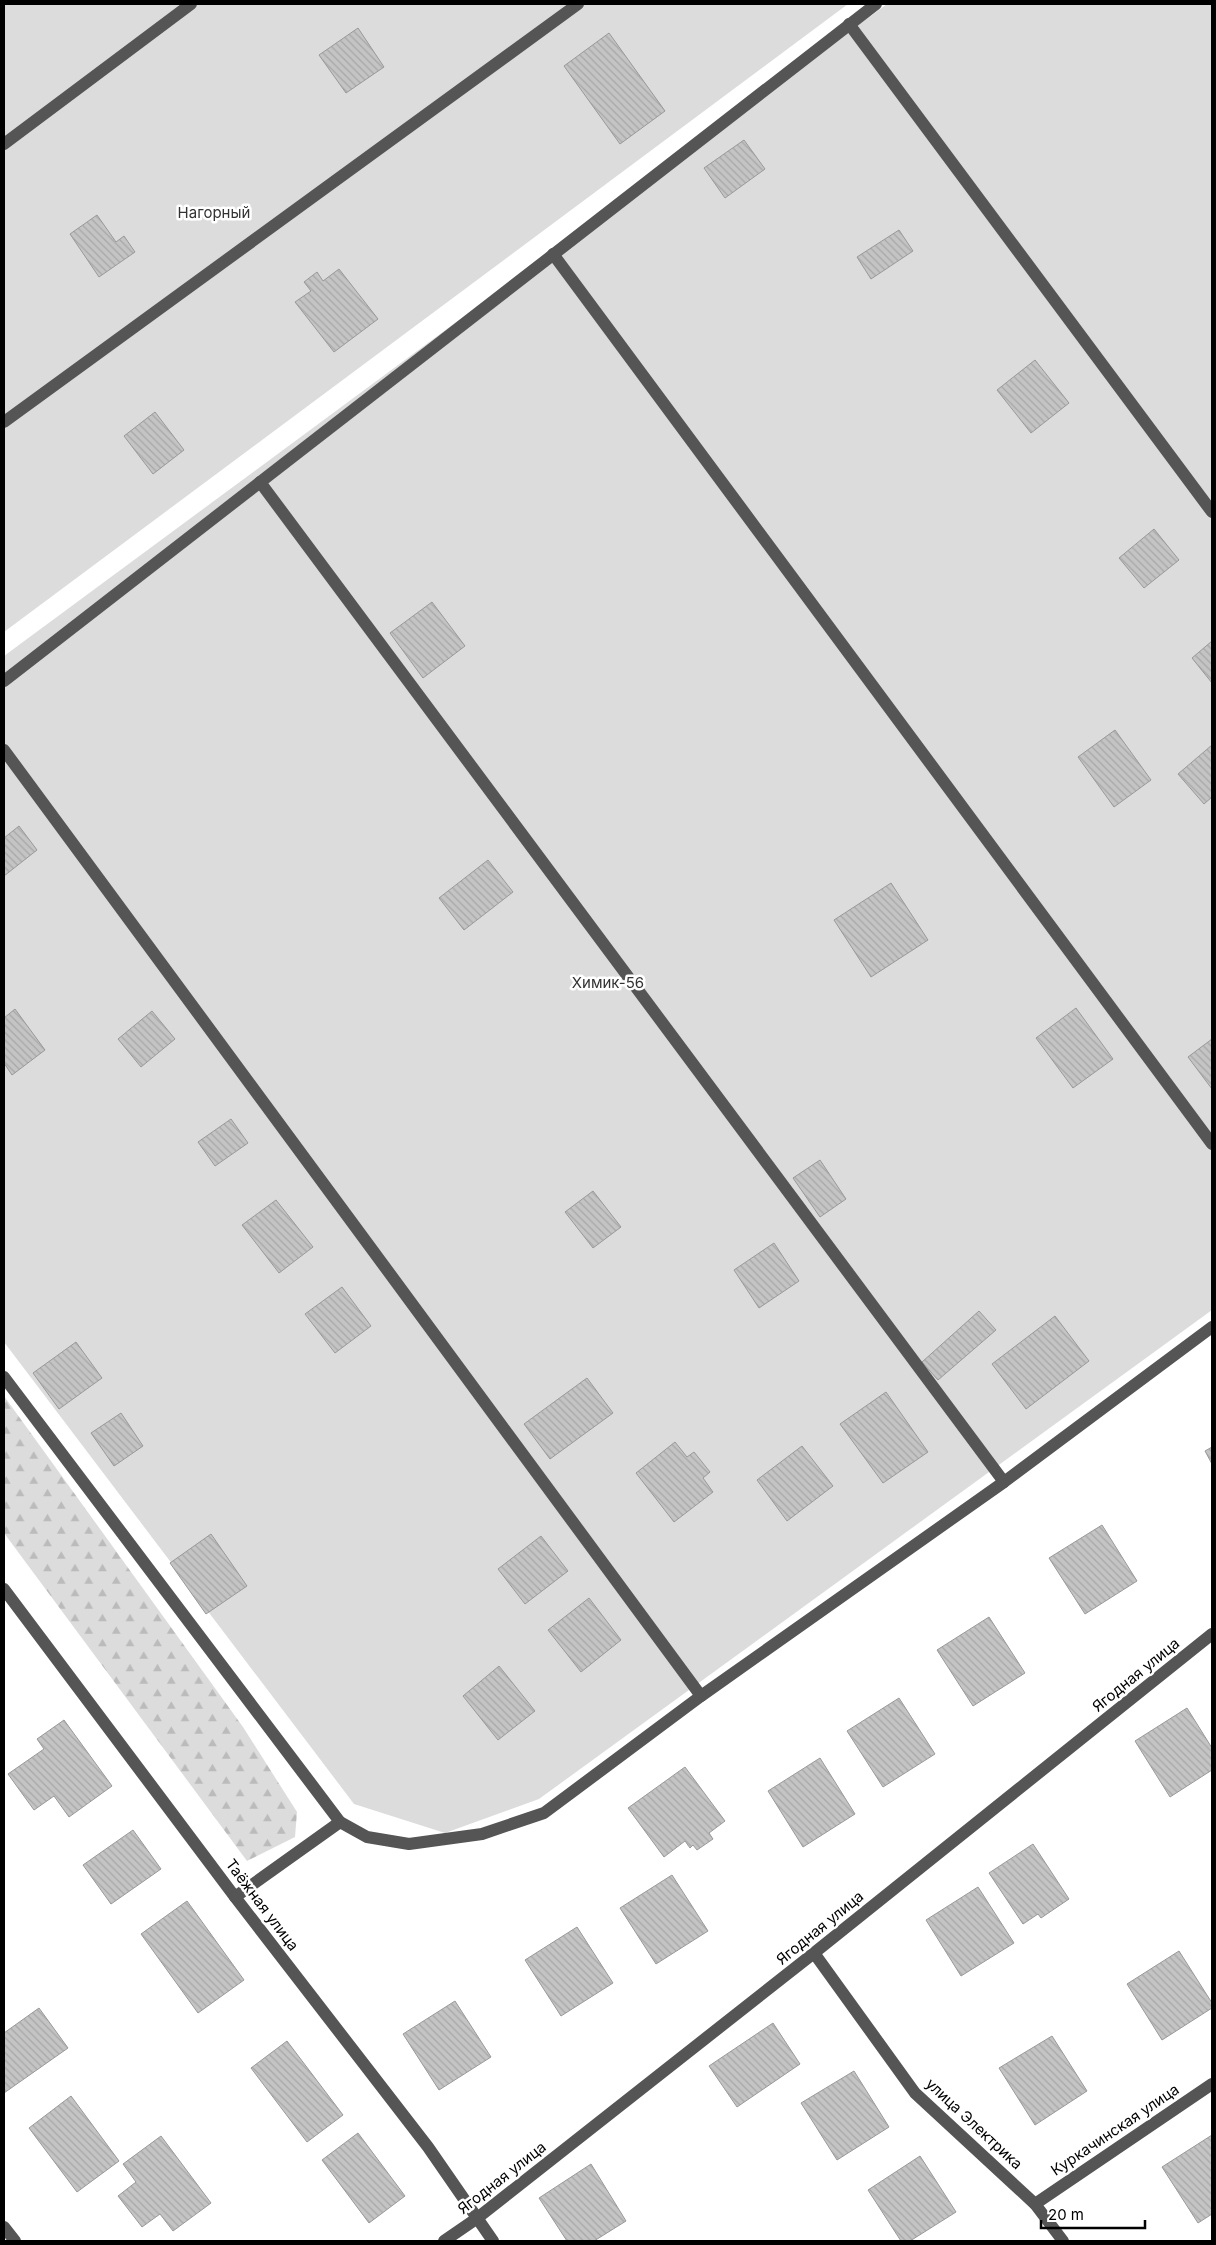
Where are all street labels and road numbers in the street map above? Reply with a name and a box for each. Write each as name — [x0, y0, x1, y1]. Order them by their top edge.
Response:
street label: Ягодная улица — [1088, 1634, 1183, 1716]
street label: Таёжная улица — [222, 1855, 303, 1954]
street label: Ягодная улица — [772, 1887, 867, 1969]
street label: улица Электрика — [922, 2074, 1027, 2173]
street label: Куркачинская улица — [1047, 2080, 1182, 2179]
street label: Ягодная улица — [454, 2137, 550, 2218]

